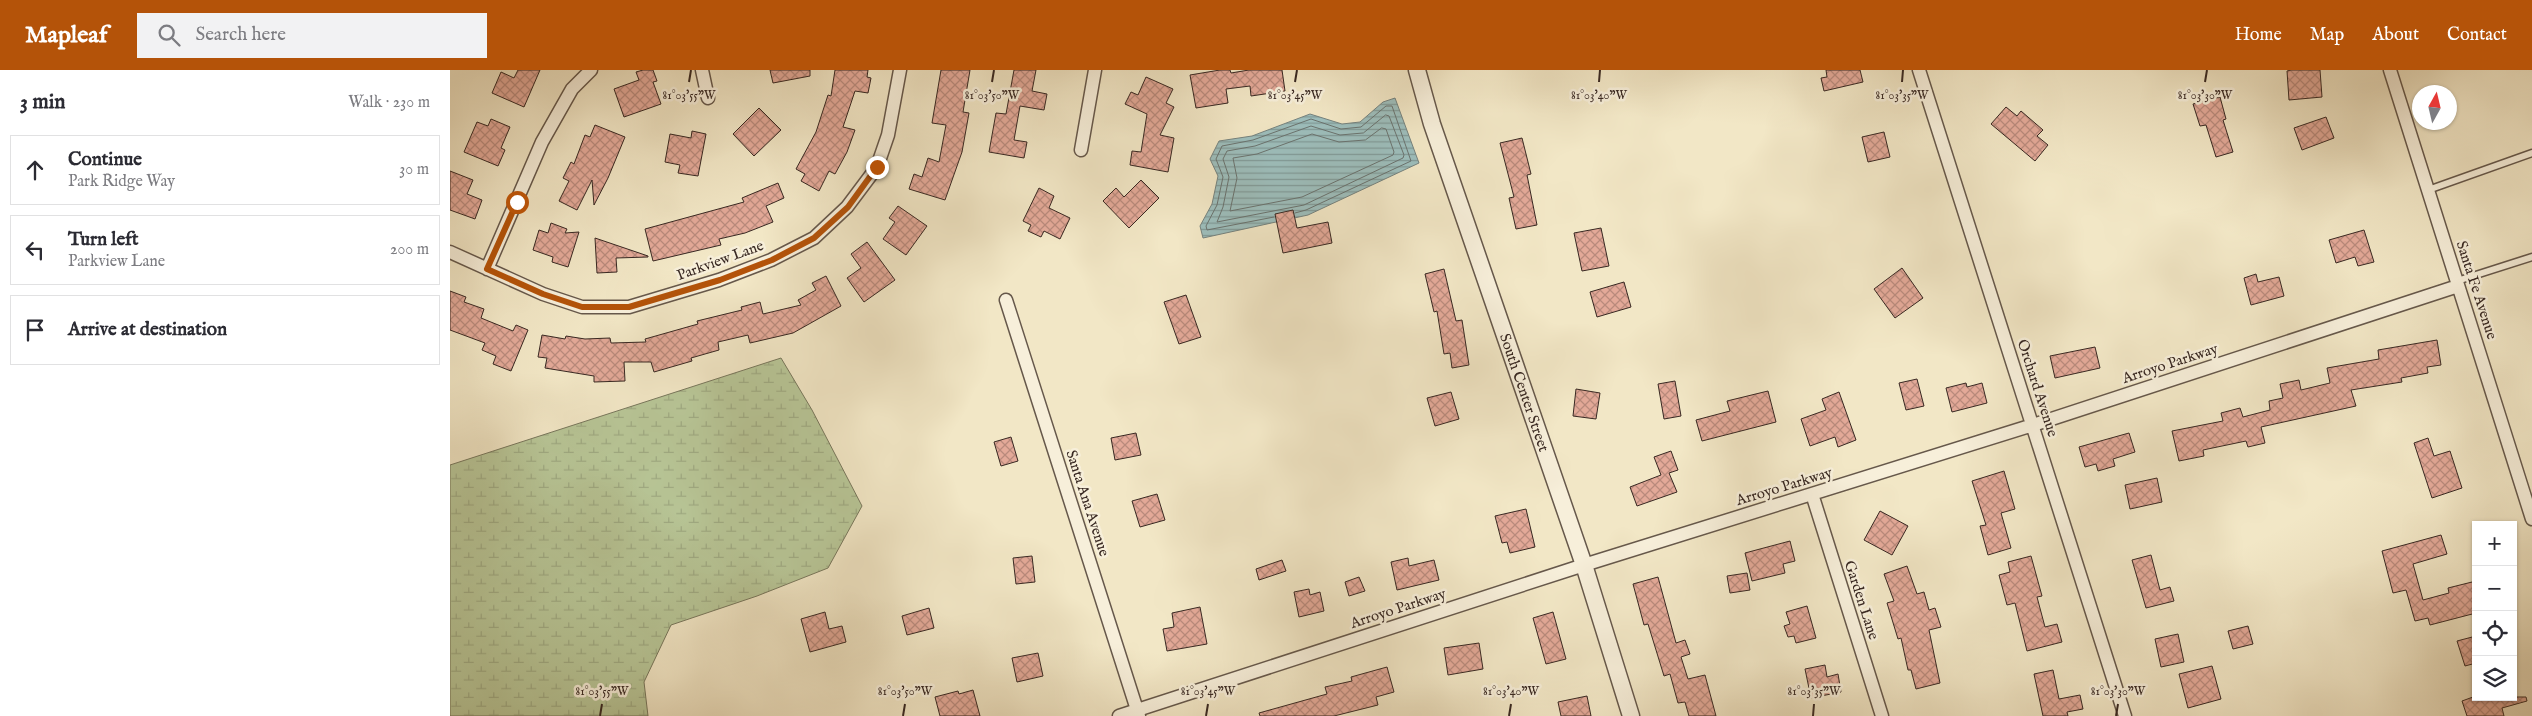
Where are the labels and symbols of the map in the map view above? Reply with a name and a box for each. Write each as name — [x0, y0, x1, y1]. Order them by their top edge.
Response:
north arrow — [2412, 85, 2457, 130]
text: 81°03'55"W — [663, 88, 716, 103]
text: 81°03'50"W — [965, 88, 1020, 103]
text: 81°03'45"W — [1268, 88, 1323, 103]
text: 81°03'40"W — [1571, 88, 1627, 103]
text: 81°03'35"W — [1876, 88, 1929, 103]
text: 81°03'30"W — [2178, 88, 2233, 103]
route end — [866, 156, 889, 179]
route start — [506, 191, 529, 214]
street label: Parkview Lane — [674, 236, 766, 285]
street label: Santa Fe Avenue — [2452, 239, 2501, 342]
street label: South Center Street — [1495, 331, 1553, 454]
street label: Orchard Avenue — [2013, 337, 2062, 439]
street label: Arroyo Parkway — [2119, 339, 2221, 388]
street label: Santa Ana Avenue — [1061, 448, 1114, 559]
street label: Arroyo Parkway — [1733, 463, 1835, 510]
street label: Garden Lane — [1840, 558, 1883, 642]
street label: Arroyo Parkway — [1347, 584, 1449, 633]
text: 81°03'55"W — [576, 684, 629, 699]
text: 81°03'50"W — [878, 684, 933, 699]
text: 81°03'45"W — [1181, 684, 1236, 699]
text: 81°03'40"W — [1483, 684, 1539, 699]
text: 81°03'35"W — [1788, 684, 1841, 699]
text: 81°03'30"W — [2091, 684, 2146, 699]

